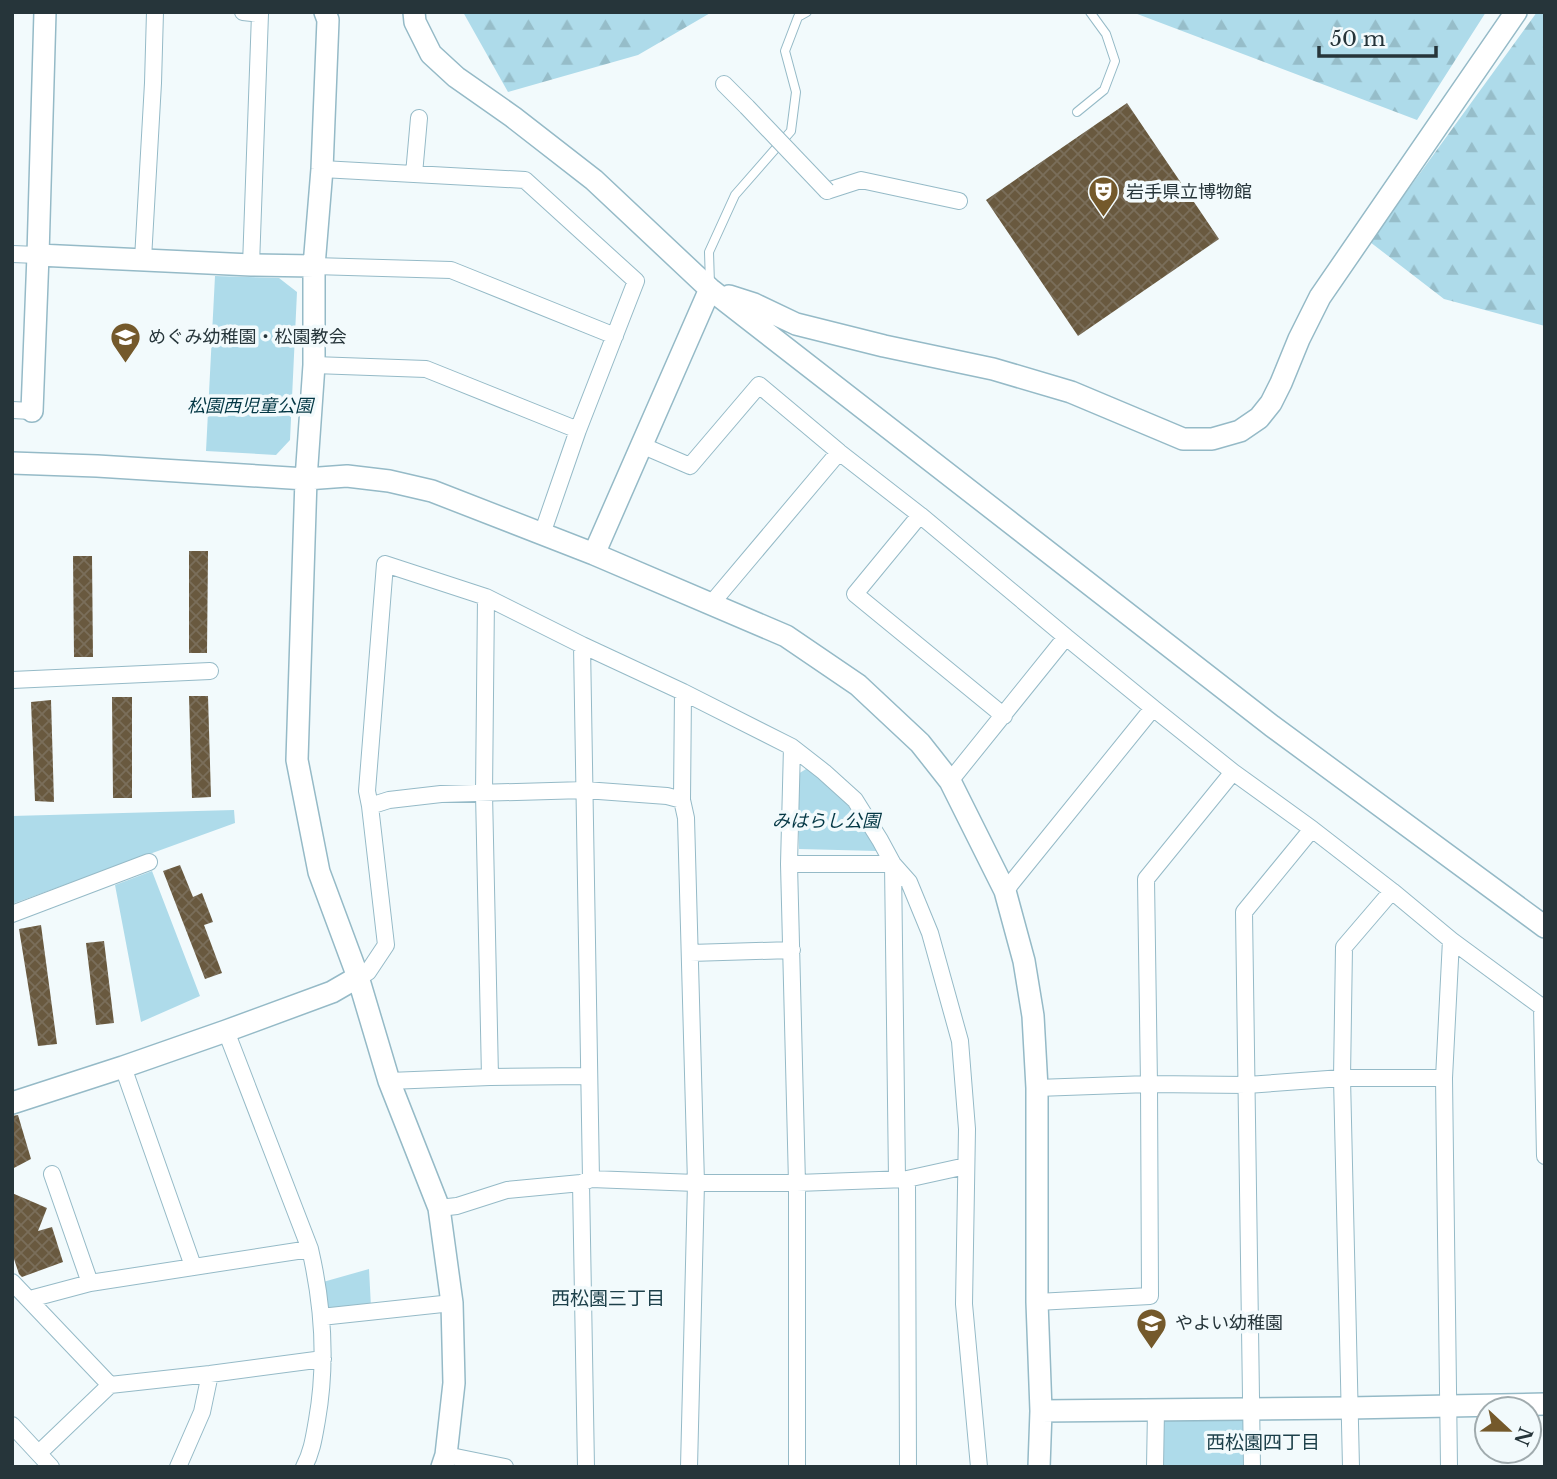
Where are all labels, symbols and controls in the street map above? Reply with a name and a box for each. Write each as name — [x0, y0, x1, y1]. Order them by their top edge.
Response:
scale bar — [1319, 14, 1436, 58]
text: 50 m — [1330, 26, 1386, 52]
theatre icon: 岩手県立博物館 — [1086, 175, 1120, 219]
place label: 岩手県立博物館 — [1126, 181, 1252, 203]
school or university icon: めぐみ幼稚園・松園教会 — [108, 320, 142, 364]
place label: めぐみ幼稚園・松園教会 — [148, 326, 347, 348]
park label: 松園西児童公園 — [187, 395, 316, 417]
park label: みはらし公園 — [772, 810, 883, 832]
district label: 西松園三丁目 — [551, 1287, 665, 1310]
school or university icon: やよい幼稚園 — [1135, 1306, 1169, 1350]
place label: やよい幼稚園 — [1175, 1312, 1283, 1334]
north arrow — [1473, 1395, 1543, 1465]
text: N — [1509, 1424, 1537, 1449]
district label: 西松園四丁目 — [1206, 1431, 1320, 1454]

